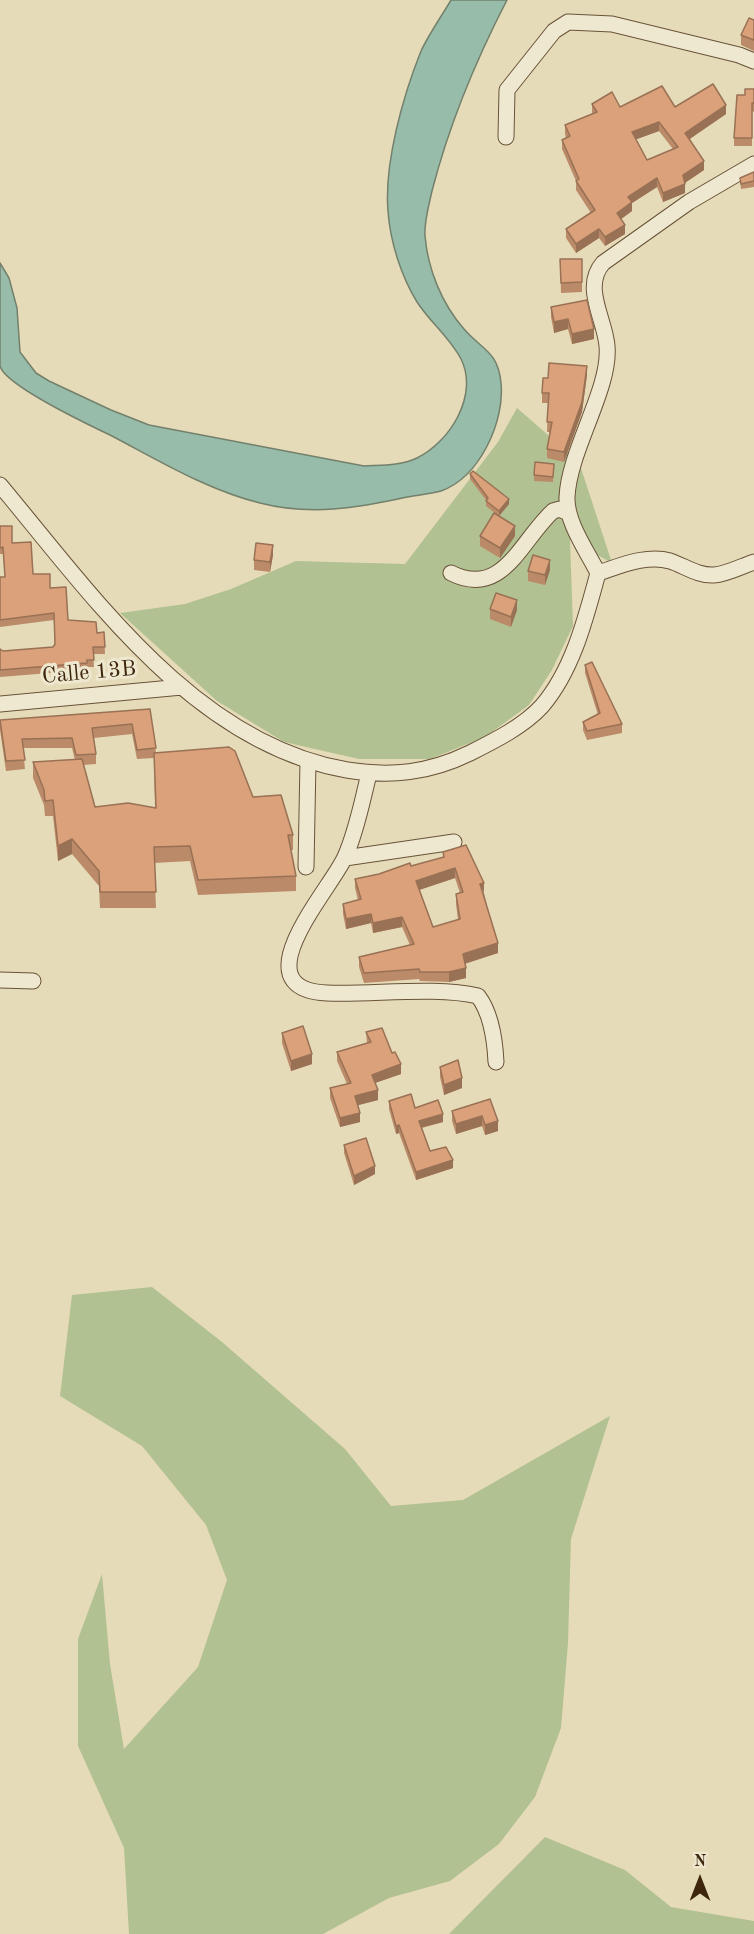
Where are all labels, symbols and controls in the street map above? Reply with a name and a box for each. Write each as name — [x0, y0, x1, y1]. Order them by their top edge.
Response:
street label: Calle 13B — [41, 656, 137, 690]
north arrow — [670, 1850, 730, 1910]
text: N — [694, 1854, 706, 1870]

